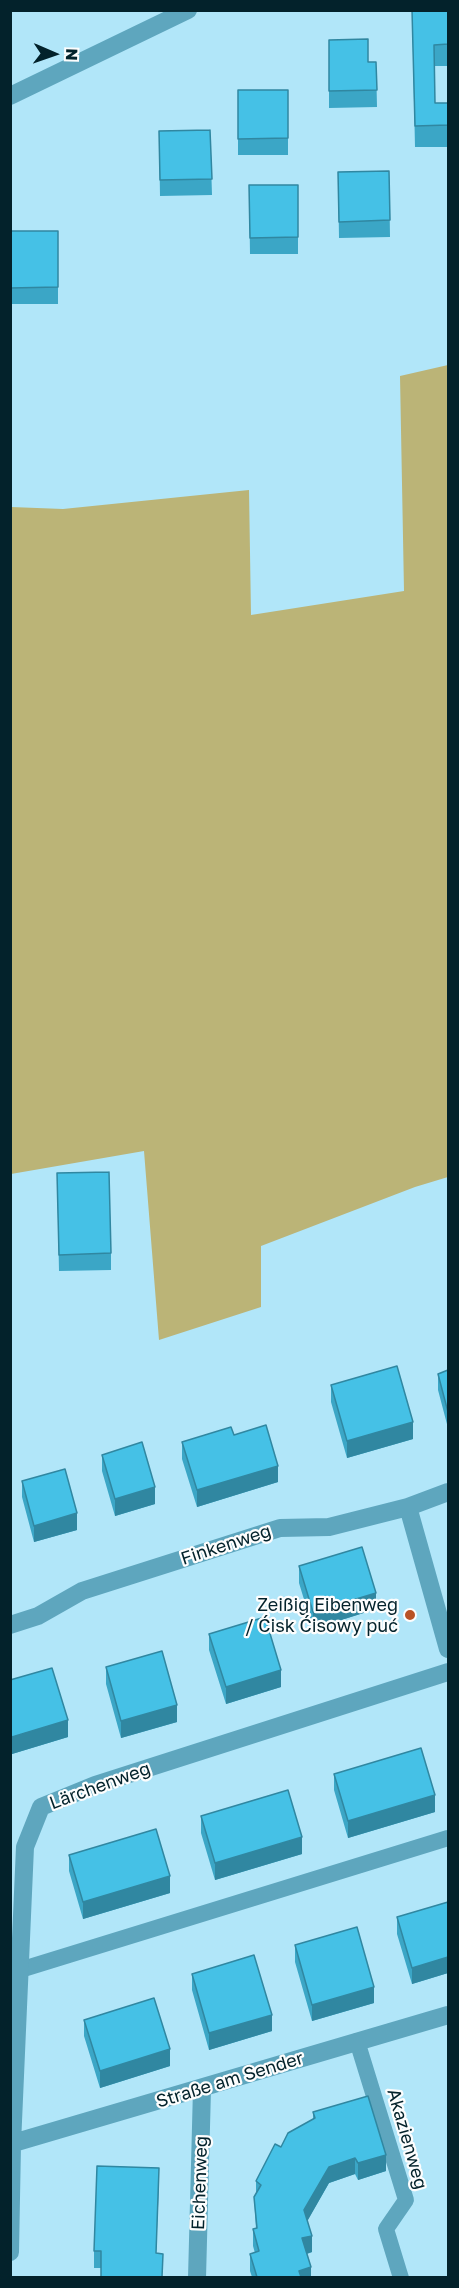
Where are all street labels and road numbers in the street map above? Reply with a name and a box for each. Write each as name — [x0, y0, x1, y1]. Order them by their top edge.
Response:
street label: Finkenweg — [178, 1520, 274, 1570]
street label: Lärchenweg — [47, 1758, 153, 1814]
street label: Straße am Sender — [154, 2047, 306, 2113]
street label: Akazienweg — [382, 2086, 432, 2192]
street label: Eichenweg — [188, 2136, 212, 2230]

